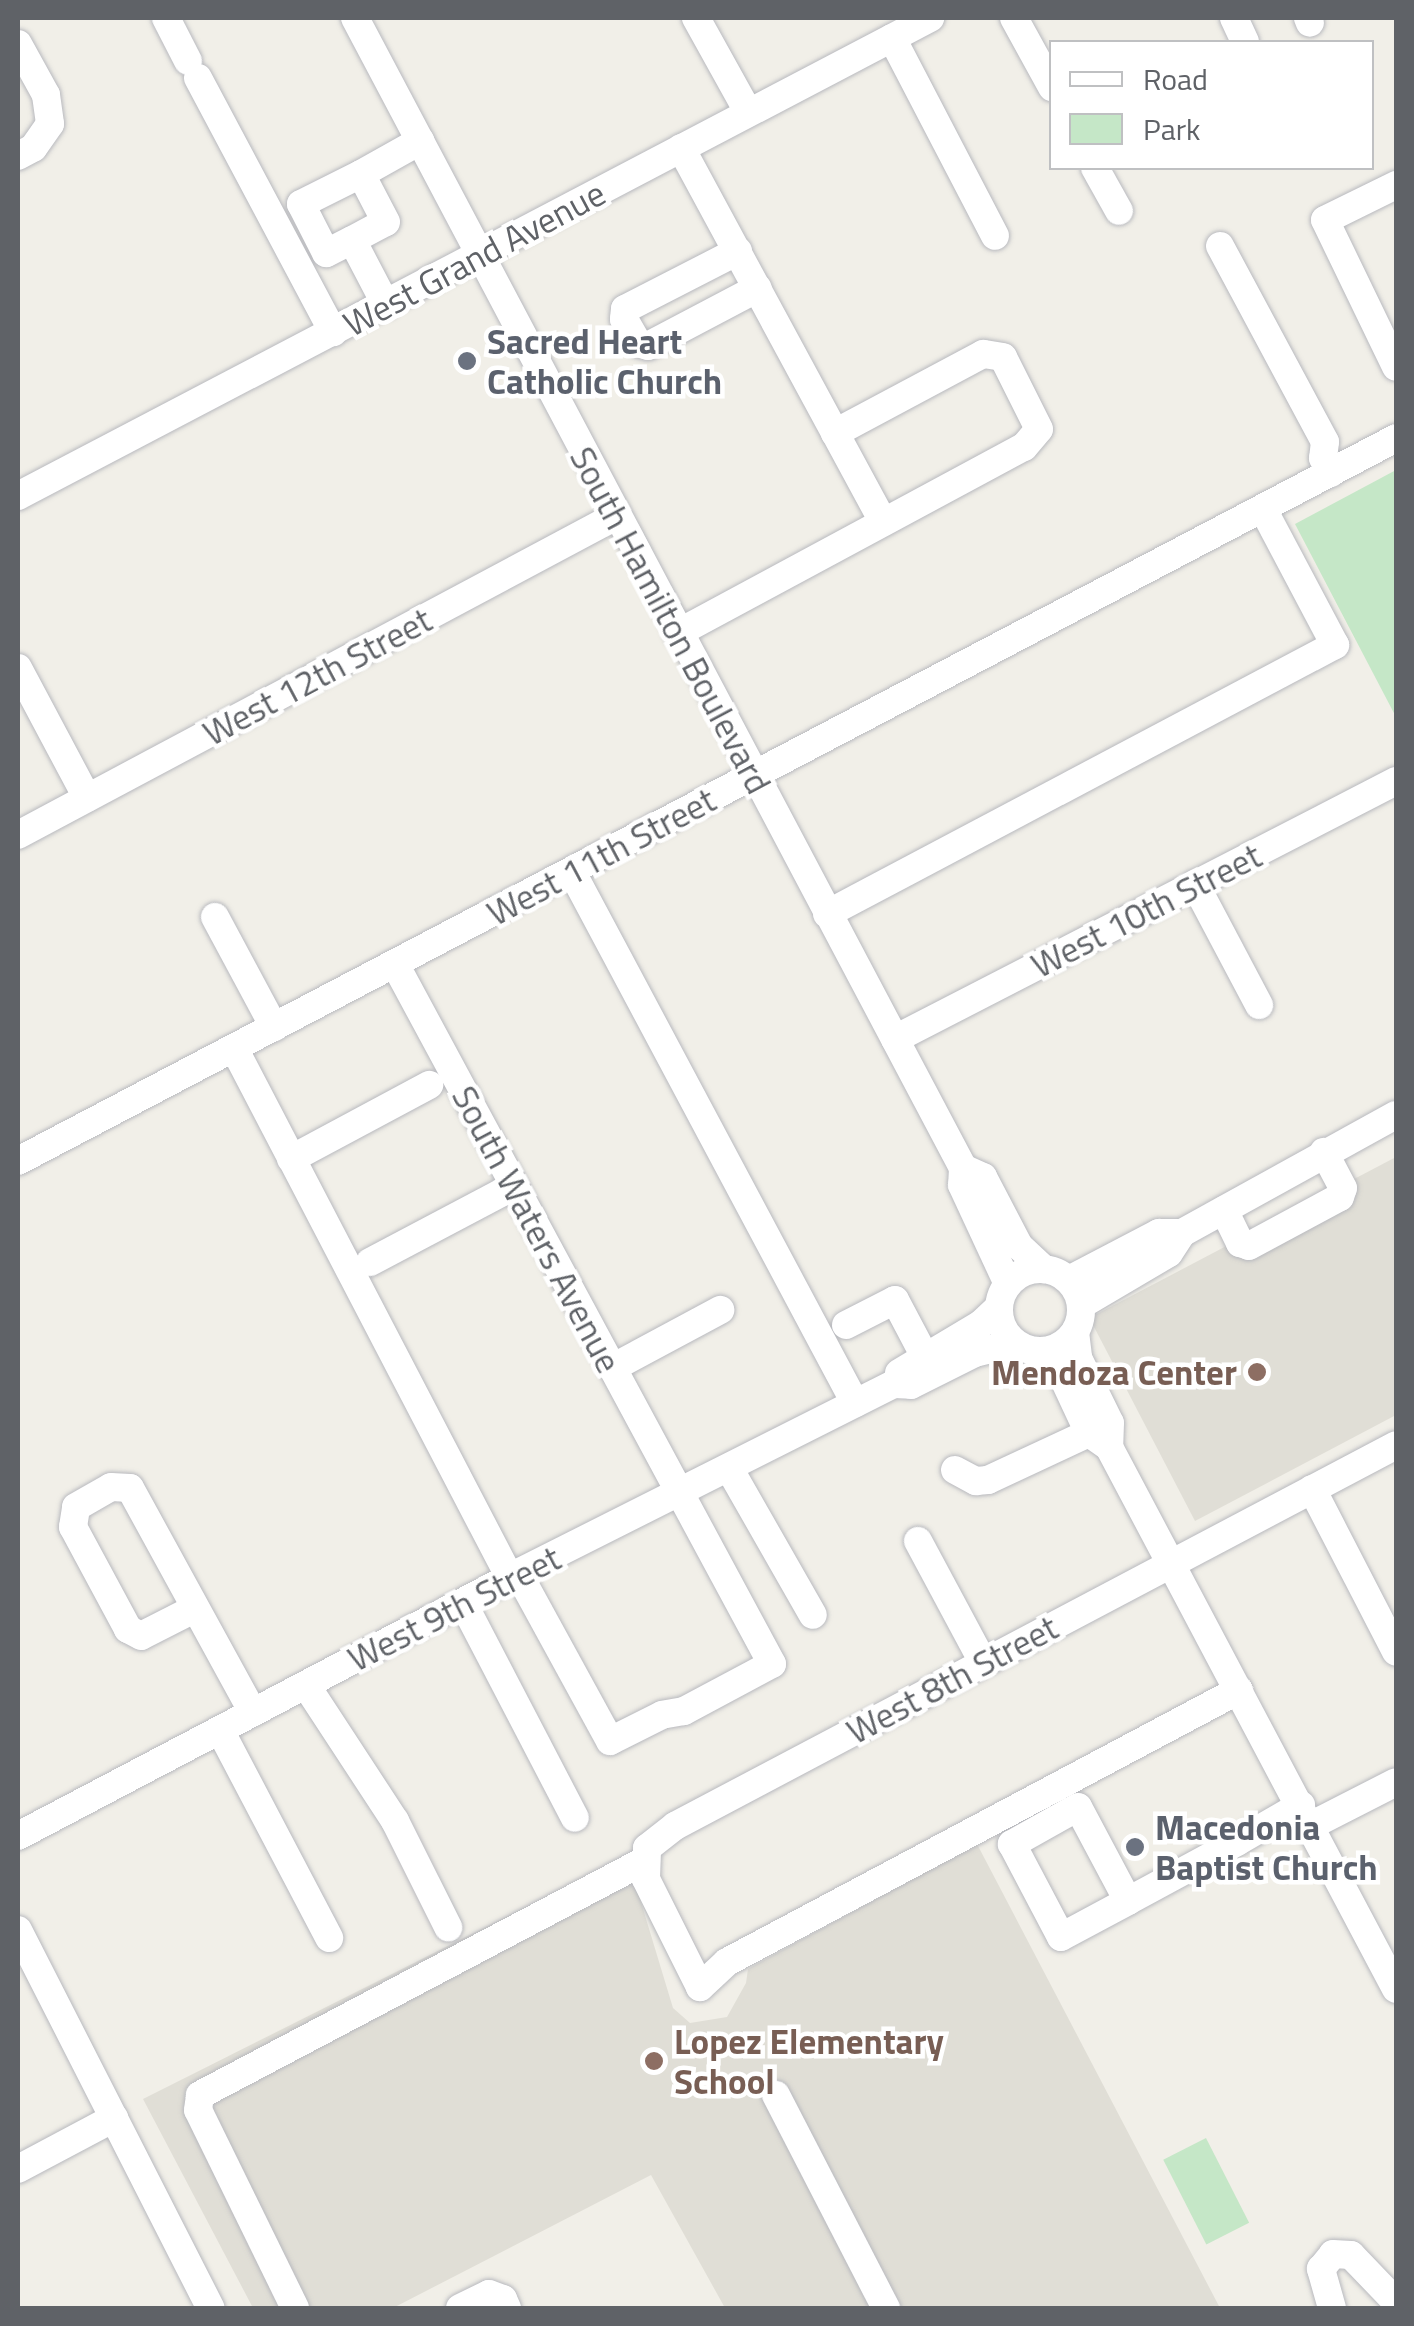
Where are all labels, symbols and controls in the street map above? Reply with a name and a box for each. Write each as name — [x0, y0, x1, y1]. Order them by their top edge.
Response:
legend — [1049, 40, 1374, 170]
text: Road — [1143, 56, 1208, 102]
text: Park — [1143, 106, 1200, 152]
street label: West Grand Avenue — [336, 171, 612, 345]
place label: Sacred Heart Catholic Church — [487, 320, 722, 402]
marker: Sacred Heart Catholic Church — [456, 350, 478, 372]
street label: South Hamilton Boulevard — [562, 439, 780, 801]
street label: West 12th Street — [196, 598, 438, 754]
street label: West 11th Street — [480, 778, 722, 934]
street label: West 10th Street — [1024, 834, 1268, 986]
street label: South Waters Avenue — [444, 1079, 630, 1379]
place label: Mendoza Center — [991, 1351, 1237, 1393]
marker: Mendoza Center — [1246, 1361, 1268, 1383]
street label: West 9th Street — [341, 1536, 567, 1680]
street label: West 8th Street — [839, 1606, 1065, 1752]
place label: Macedonia Baptist Church — [1155, 1806, 1378, 1888]
marker: Macedonia Baptist Church — [1124, 1836, 1146, 1858]
place label: Lopez Elementary School — [674, 2020, 944, 2102]
marker: Lopez Elementary School — [643, 2050, 665, 2072]

